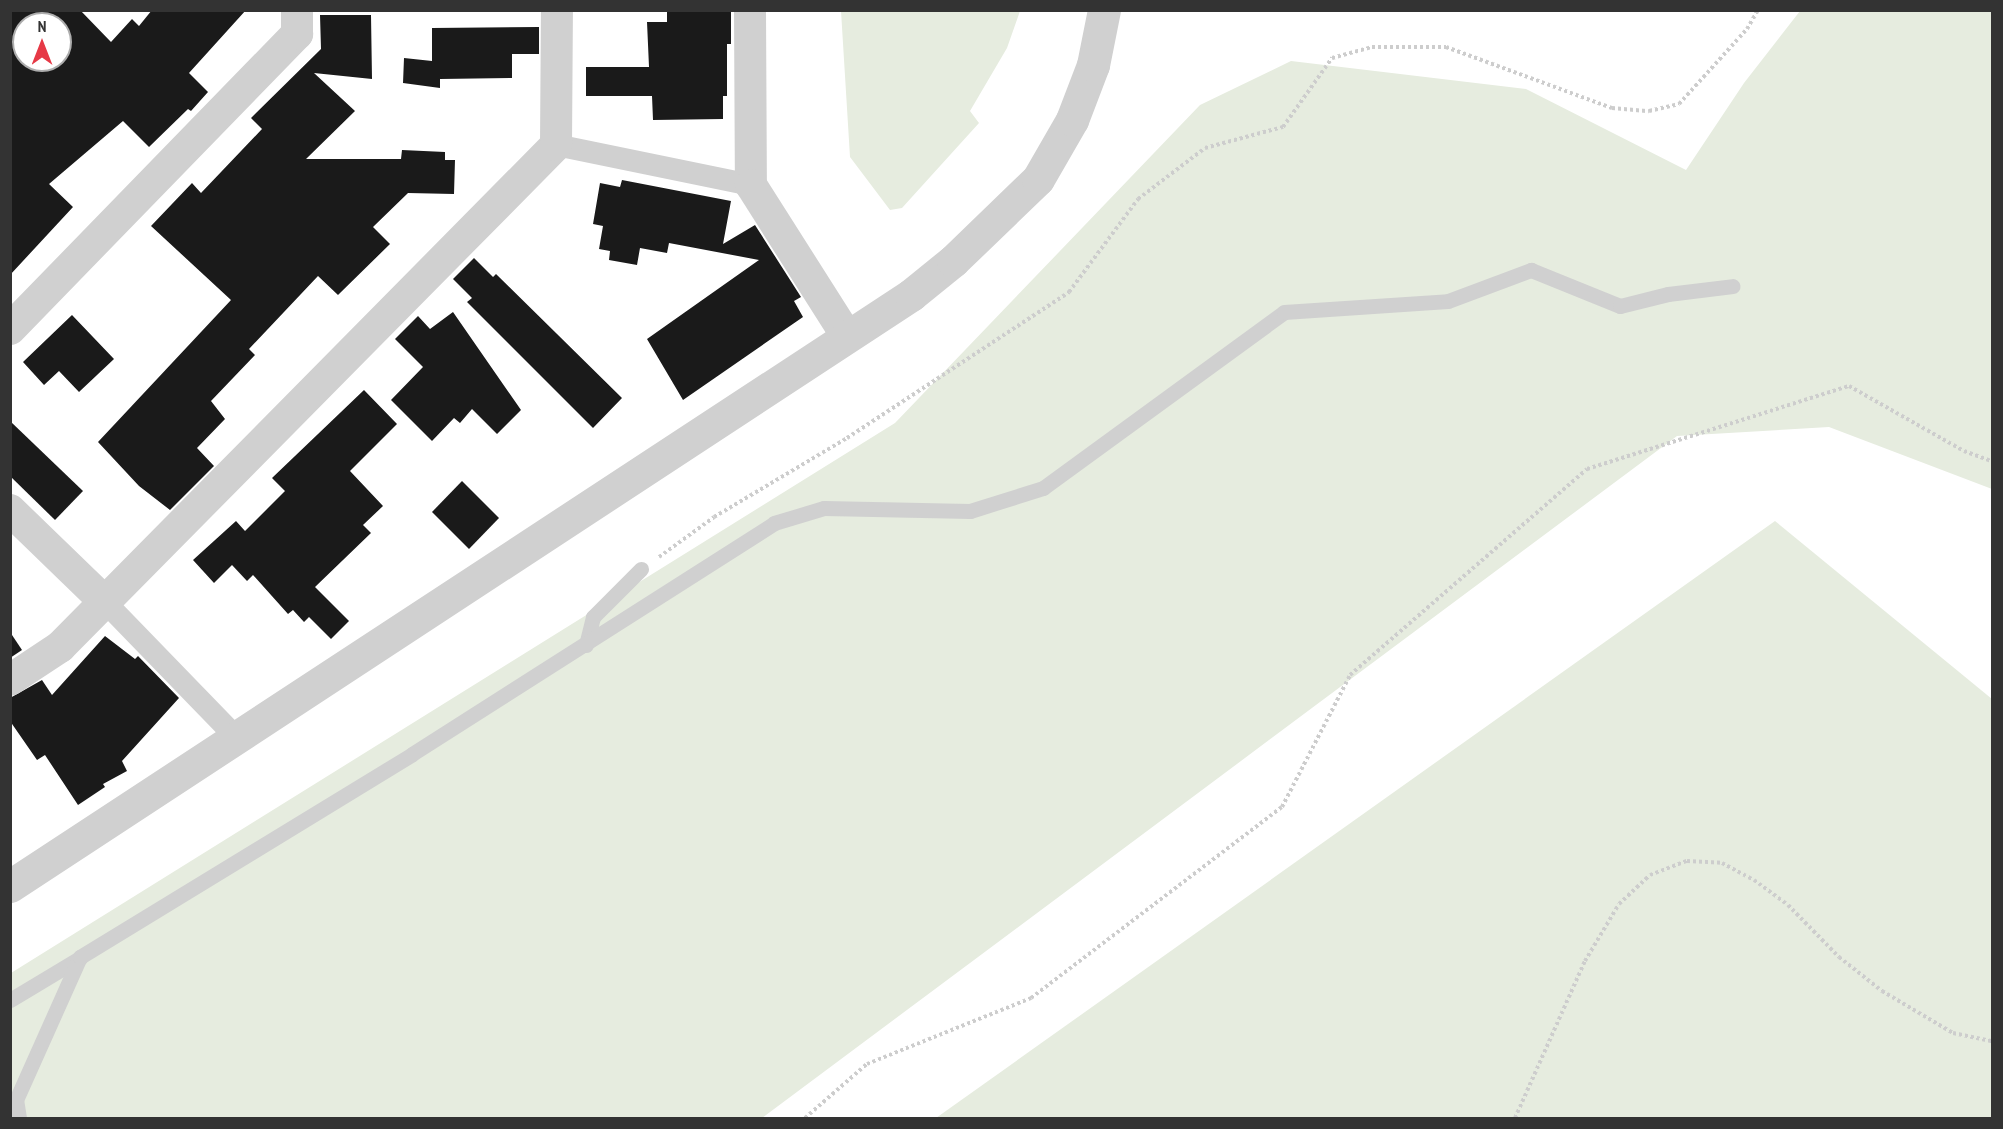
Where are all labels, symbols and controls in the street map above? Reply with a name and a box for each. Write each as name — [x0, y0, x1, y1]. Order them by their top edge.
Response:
north arrow — [12, 12, 72, 72]
text: N — [38, 16, 46, 36]

